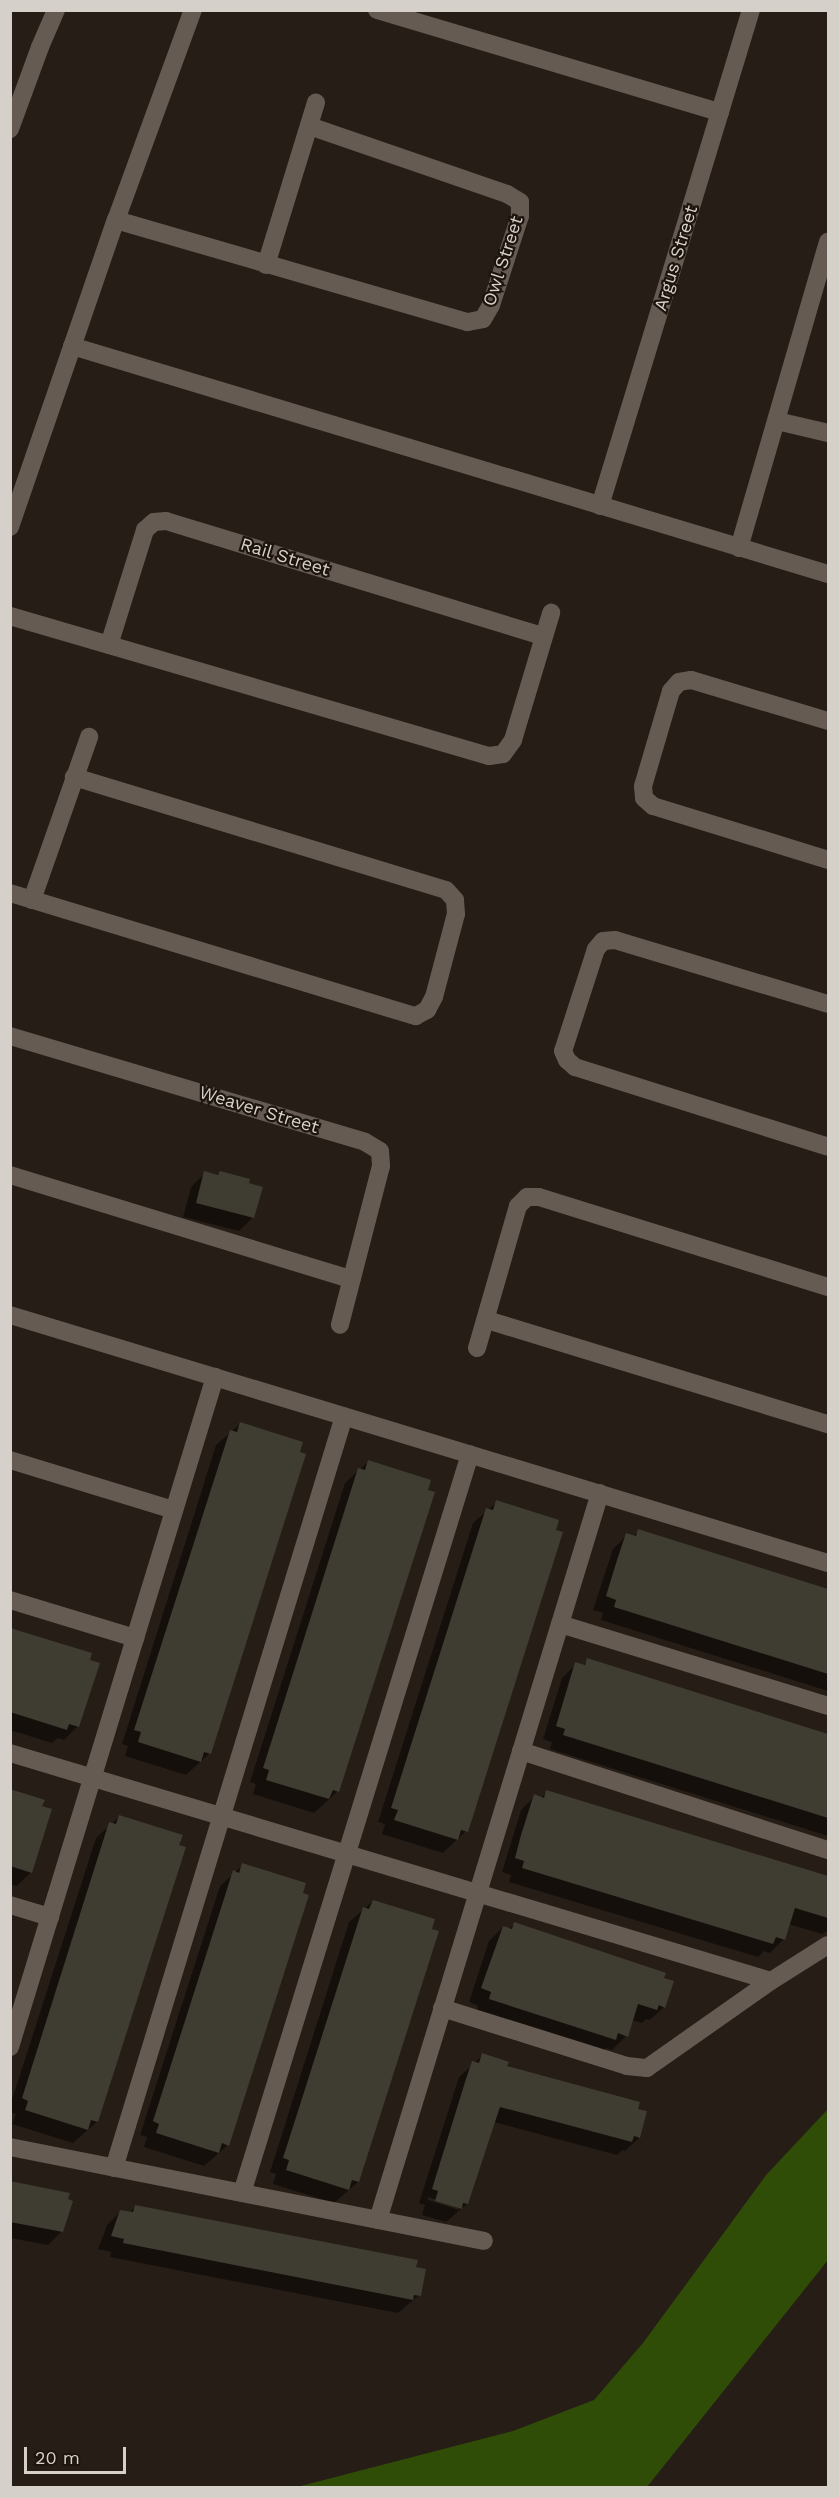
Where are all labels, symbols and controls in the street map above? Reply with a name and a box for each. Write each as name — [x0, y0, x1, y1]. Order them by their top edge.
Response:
street label: Argus Street — [650, 203, 702, 313]
street label: Owl Street — [478, 213, 528, 309]
street label: Rail Street — [237, 533, 333, 581]
street label: Weaver Street — [196, 1081, 322, 1139]
scale bar — [27, 2435, 129, 2473]
text: 20 m — [35, 2447, 80, 2468]

